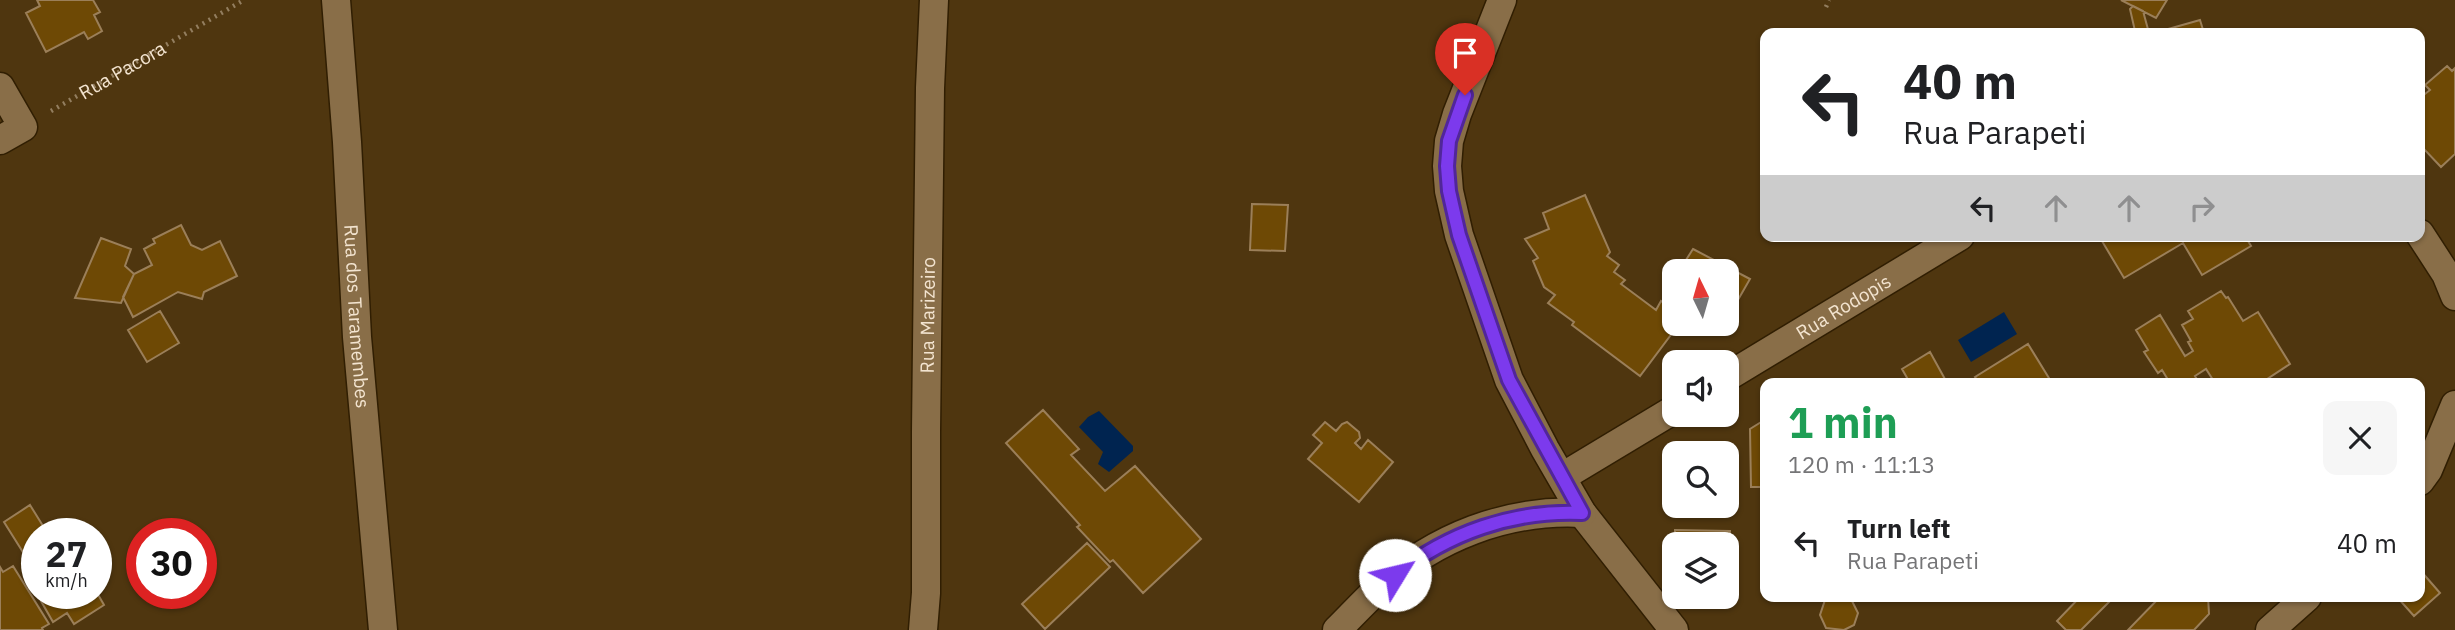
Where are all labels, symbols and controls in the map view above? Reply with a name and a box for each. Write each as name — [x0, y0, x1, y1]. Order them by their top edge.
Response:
pin — [1435, 23, 1495, 95]
icon: arrive — [1446, 34, 1484, 72]
street label: Rua Pacora — [74, 36, 170, 105]
text: 40 m — [1903, 49, 2017, 112]
icon: left — [1788, 56, 1879, 147]
text: Rua Parapeti — [1903, 111, 2087, 153]
icon: left — [1964, 189, 2002, 227]
icon: ahead — [2037, 189, 2075, 227]
icon: ahead — [2110, 189, 2148, 227]
icon: right — [2183, 189, 2221, 227]
street label: Rua dos Taramembes — [339, 224, 375, 409]
street label: Rua Marizeiro — [915, 257, 940, 373]
north arrow — [1662, 259, 1740, 336]
map controls — [1662, 259, 1739, 609]
street label: Rua Rodopis — [1791, 269, 1895, 345]
button: sound — [1662, 350, 1739, 427]
text: 1 min — [1788, 395, 1898, 450]
button: close — [2323, 401, 2397, 475]
button: search — [1662, 441, 1739, 518]
text: 120 m · 11:13 — [1788, 449, 1935, 479]
text: Turn left — [1847, 511, 1950, 545]
speed limit sign: 30 — [126, 518, 217, 609]
icon: left — [1788, 524, 1826, 562]
text: 40 m — [2337, 526, 2397, 560]
text: 27 — [45, 531, 88, 577]
button: layers — [1662, 532, 1739, 609]
position arrow — [1358, 538, 1432, 612]
text: Rua Parapeti — [1847, 545, 1979, 575]
text: km/h — [45, 569, 88, 592]

